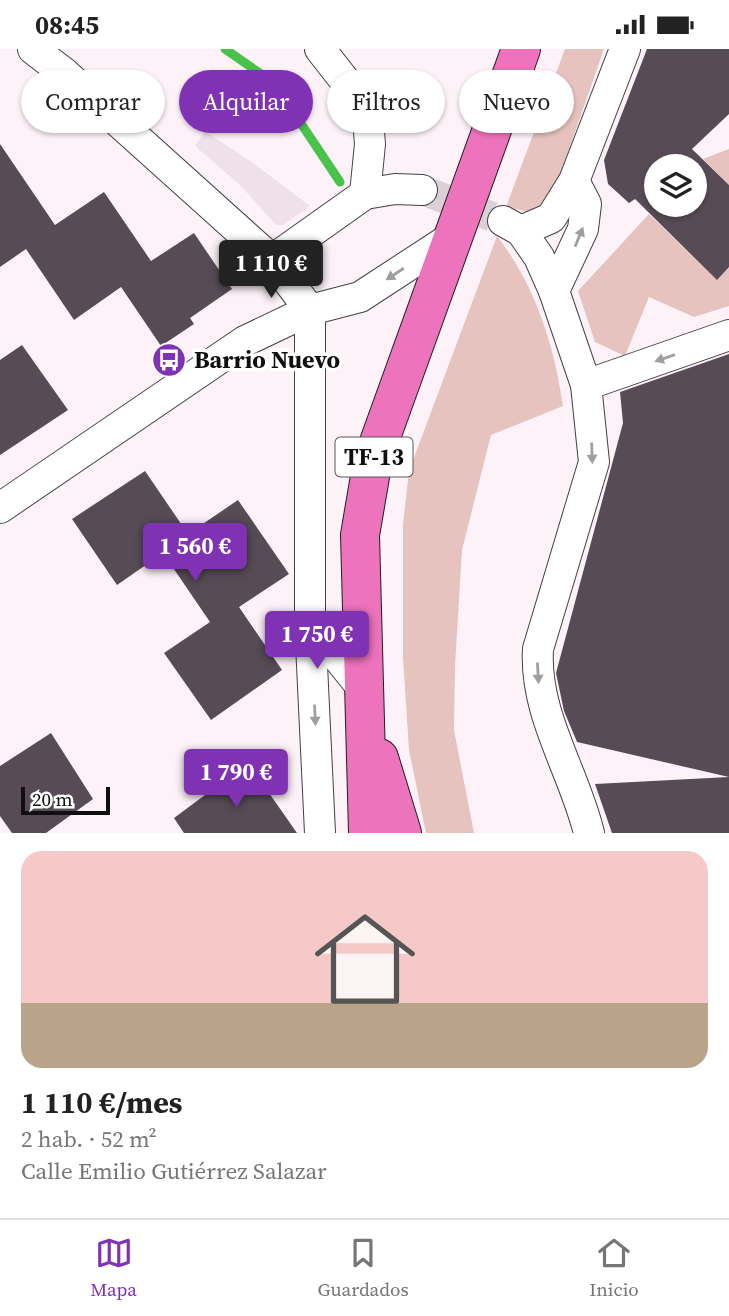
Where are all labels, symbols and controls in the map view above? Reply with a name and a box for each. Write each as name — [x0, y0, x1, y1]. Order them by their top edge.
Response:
text: 08:45 — [35, 7, 99, 43]
chip: Comprar — [21, 70, 165, 133]
chip: Alquilar — [179, 70, 313, 133]
chip: Filtros — [327, 70, 445, 133]
chip: Nuevo — [459, 70, 574, 133]
map controls — [644, 154, 707, 217]
button: layers — [644, 154, 707, 217]
one-way arrow — [574, 226, 585, 247]
pin: 1 110 € — [206, 240, 336, 300]
text: 1 110 € — [235, 247, 307, 279]
one-way arrow — [385, 268, 405, 281]
bus stop icon: Barrio Nuevo — [150, 341, 188, 379]
place label: Barrio Nuevo — [194, 343, 340, 376]
one-way arrow — [654, 353, 675, 364]
road number: TF-13 — [336, 437, 412, 477]
one-way arrow — [587, 442, 598, 464]
pin: 1 560 € — [130, 524, 260, 583]
text: 1 560 € — [159, 530, 231, 562]
pin: 1 750 € — [252, 611, 382, 671]
text: 1 750 € — [281, 618, 353, 650]
one-way arrow — [533, 662, 544, 684]
one-way arrow — [309, 705, 320, 727]
pin: 1 790 € — [171, 749, 301, 809]
text: 1 790 € — [200, 756, 272, 788]
scale bar — [21, 784, 110, 816]
text: 20 m — [32, 786, 73, 812]
icon: home — [302, 896, 428, 1022]
text: 1 110 €/mes — [21, 1082, 182, 1123]
text: 2 hab. · 52 m² — [21, 1123, 157, 1155]
text: Calle Emilio Gutiérrez Salazar — [21, 1155, 327, 1187]
tab: Mapa — [90, 1234, 137, 1302]
tab: Guardados — [318, 1234, 409, 1302]
tab: Inicio — [589, 1234, 639, 1302]

